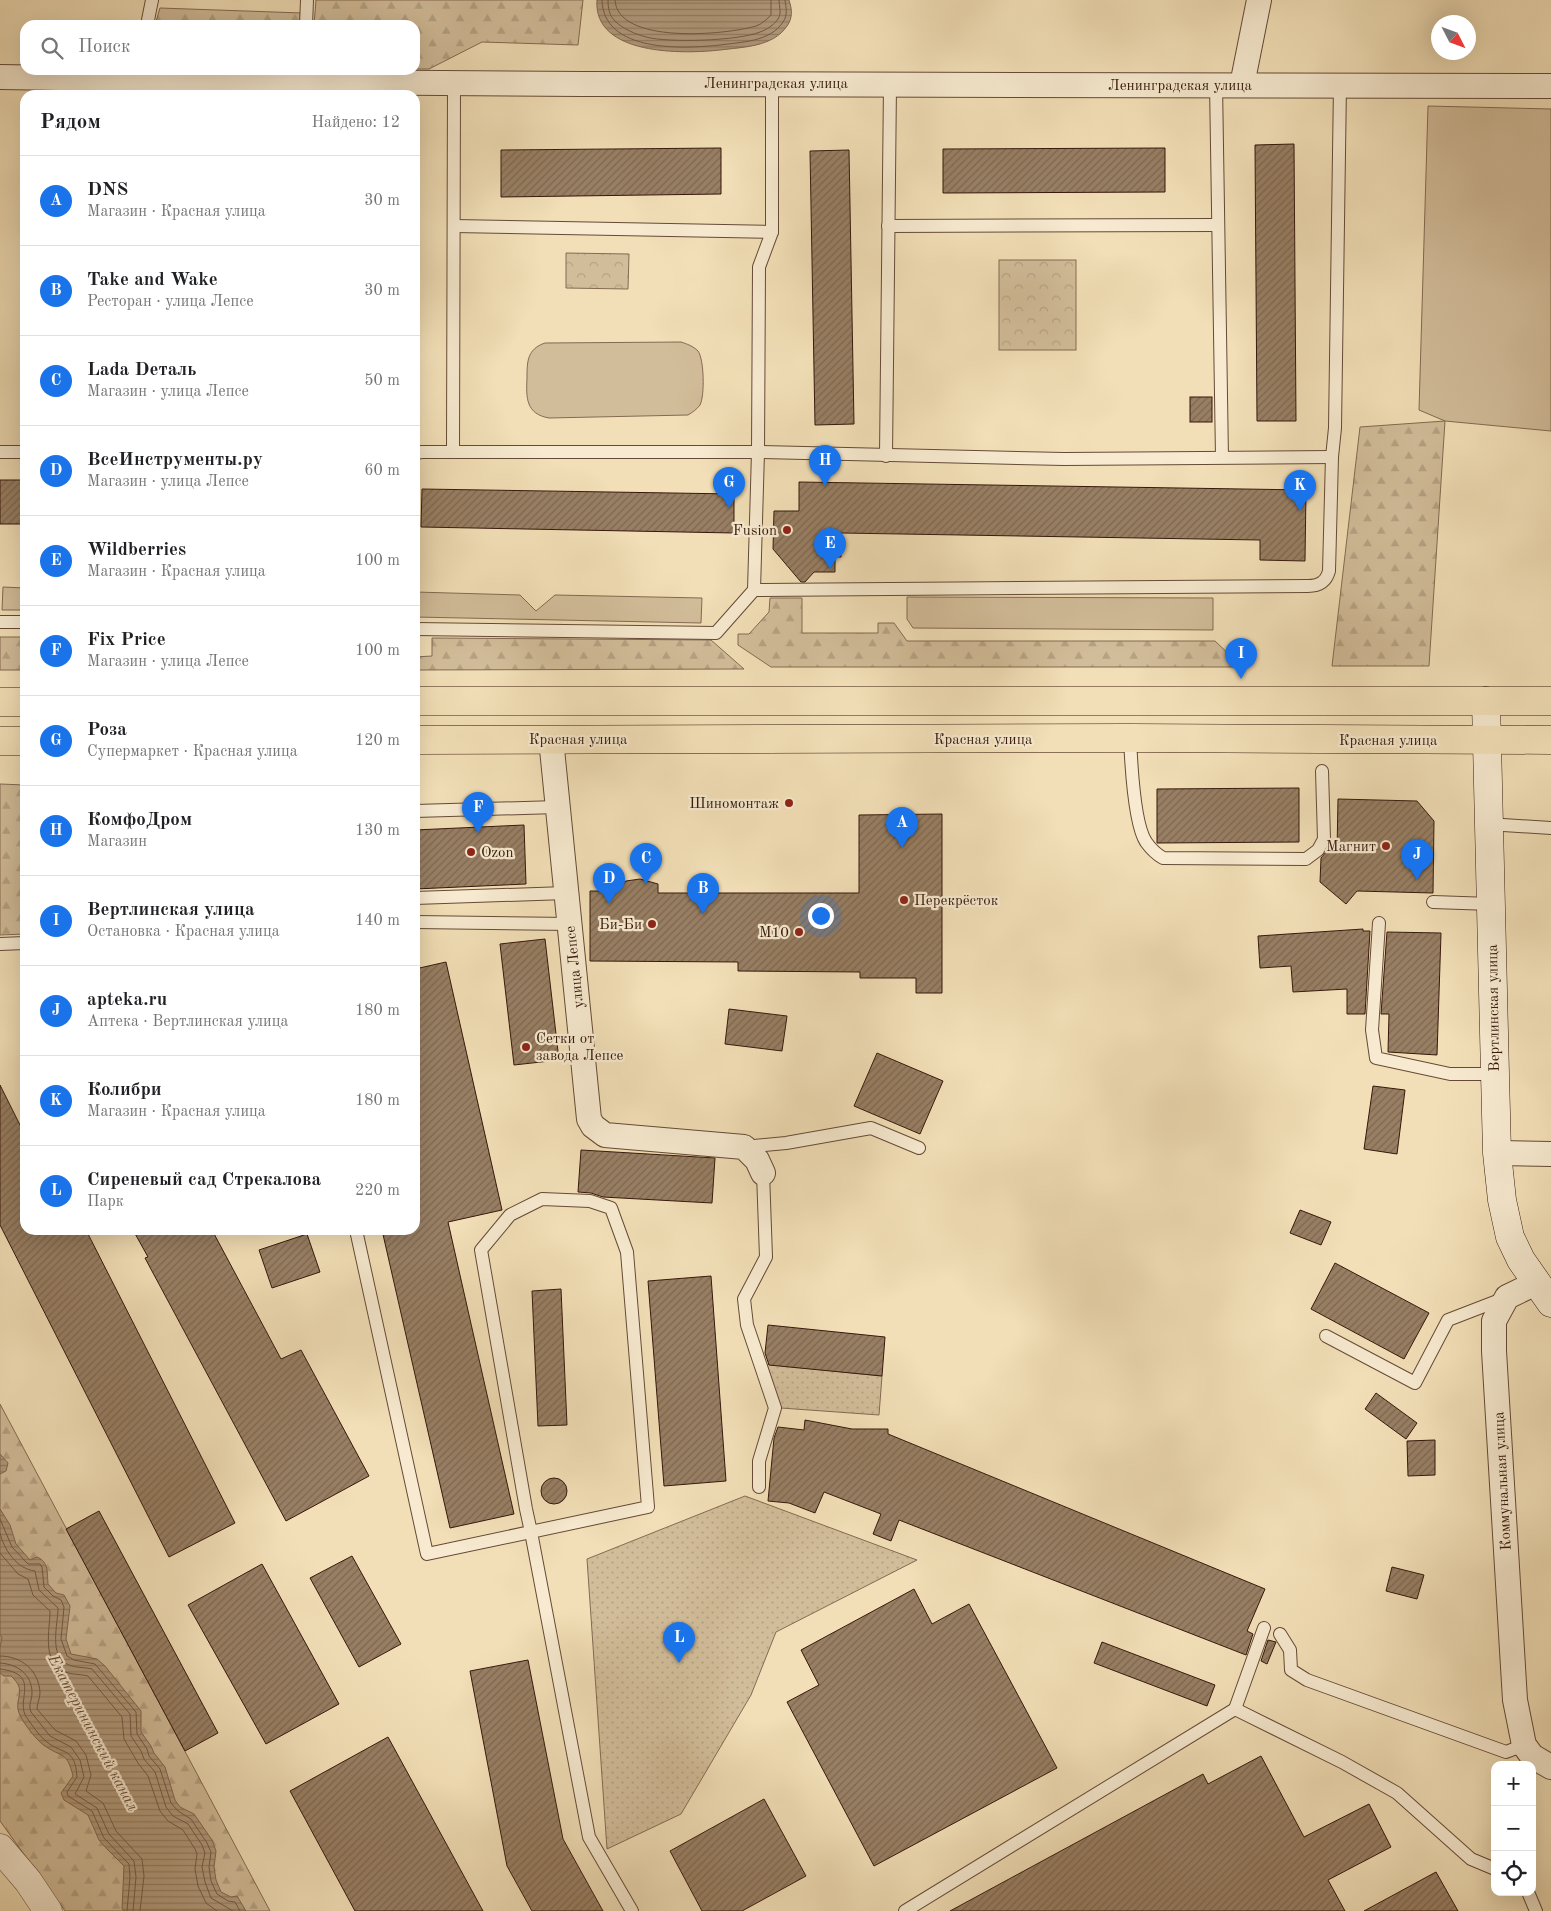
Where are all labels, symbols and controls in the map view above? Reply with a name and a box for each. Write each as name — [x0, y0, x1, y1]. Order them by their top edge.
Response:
north arrow — [1431, 15, 1476, 60]
search box — [20, 20, 420, 75]
icon: search — [38, 34, 66, 62]
text: Поиск — [78, 38, 130, 57]
street label: Ленинградская улица — [704, 77, 849, 92]
street label: Ленинградская улица — [1108, 79, 1253, 94]
text: Рядом — [40, 112, 101, 133]
text: Найдено: 12 — [311, 115, 400, 131]
text: DNS — [87, 181, 128, 200]
text: A — [50, 193, 62, 209]
text: 30 m — [364, 193, 400, 209]
text: Магазин · Красная улица — [87, 204, 266, 220]
text: Take and Wake — [87, 271, 218, 290]
text: B — [50, 283, 62, 299]
text: 30 m — [364, 283, 400, 299]
text: Ресторан · улица Лепсе — [87, 294, 254, 310]
text: Lada Dеталь — [87, 361, 196, 380]
text: C — [51, 373, 61, 389]
text: 50 m — [364, 373, 400, 389]
text: Магазин · улица Лепсе — [87, 384, 249, 400]
pin: H — [809, 445, 841, 486]
text: ВсеИнструменты.ру — [87, 451, 263, 470]
text: D — [50, 463, 62, 479]
text: 60 m — [364, 463, 400, 479]
pin: G — [713, 467, 745, 508]
pin: K — [1284, 470, 1316, 511]
text: Магазин · улица Лепсе — [87, 474, 249, 490]
place label: Fusion — [733, 524, 777, 539]
marker: Fusion — [781, 524, 793, 536]
pin: E — [814, 528, 846, 569]
text: Wildberries — [87, 541, 186, 560]
text: E — [50, 553, 62, 569]
text: 100 m — [355, 553, 400, 569]
text: Магазин · Красная улица — [87, 564, 266, 580]
text: Fix Price — [87, 631, 166, 650]
pin: I — [1225, 638, 1257, 679]
text: F — [51, 643, 61, 659]
text: 100 m — [355, 643, 400, 659]
text: Магазин · улица Лепсе — [87, 654, 249, 670]
text: Роза — [87, 721, 127, 740]
text: G — [50, 733, 62, 749]
text: 120 m — [355, 733, 400, 749]
street label: Красная улица — [529, 733, 628, 748]
street label: Красная улица — [934, 733, 1033, 748]
street label: Красная улица — [1339, 734, 1438, 749]
text: Супермаркет · Красная улица — [87, 744, 298, 760]
pin: F — [462, 792, 494, 833]
place label: Шиномонтаж — [689, 797, 779, 812]
marker: Шиномонтаж — [783, 797, 795, 809]
pin: A — [886, 807, 918, 848]
text: КомфоДром — [87, 811, 192, 830]
text: H — [49, 823, 63, 839]
text: 130 m — [355, 823, 400, 839]
text: Магазин — [87, 834, 147, 850]
pin: J — [1401, 839, 1433, 880]
place label: Магнит — [1326, 840, 1376, 855]
marker: Магнит — [1380, 840, 1392, 852]
pin: C — [630, 843, 662, 884]
marker: Ozon — [465, 846, 477, 858]
place label: Ozon — [481, 846, 514, 861]
pin: D — [593, 863, 625, 904]
pin: B — [687, 873, 719, 914]
marker: Перекрёсток — [898, 894, 910, 906]
place label: Перекрёсток — [914, 894, 999, 909]
text: Вертлинская улица — [87, 901, 255, 920]
your location — [808, 903, 834, 929]
text: I — [52, 913, 60, 929]
text: 140 m — [355, 913, 400, 929]
place label: Би-Би — [599, 918, 642, 933]
marker: Би-Би — [646, 918, 658, 930]
text: Остановка · Красная улица — [87, 924, 280, 940]
street label: улица Лепсе — [564, 925, 587, 1009]
place label: М10 — [759, 926, 789, 941]
marker: М10 — [793, 926, 805, 938]
street label: Вертлинская улица — [1486, 943, 1503, 1072]
text: apteka.ru — [87, 991, 167, 1010]
text: J — [52, 1003, 60, 1019]
text: 180 m — [355, 1003, 400, 1019]
text: Аптека · Вертлинская улица — [87, 1014, 288, 1030]
place label: Сетки от завода Лепсе — [536, 1032, 623, 1064]
marker: Сетки от завода Лепсе — [520, 1041, 532, 1053]
text: Колибри — [87, 1081, 162, 1100]
text: K — [50, 1093, 62, 1109]
text: 180 m — [355, 1093, 400, 1109]
text: Магазин · Красная улица — [87, 1104, 266, 1120]
text: Сиреневый сад Стрекалова — [87, 1171, 321, 1190]
text: L — [51, 1183, 61, 1199]
text: 220 m — [355, 1183, 400, 1199]
text: Парк — [87, 1194, 124, 1210]
street label: Коммунальная улица — [1492, 1411, 1515, 1551]
pin: L — [663, 1622, 695, 1663]
water label: Екатерининский канал — [44, 1651, 140, 1814]
map controls — [1491, 1761, 1536, 1896]
button: + — [1491, 1761, 1536, 1806]
button: − — [1491, 1806, 1536, 1851]
button: locate — [1491, 1851, 1536, 1896]

